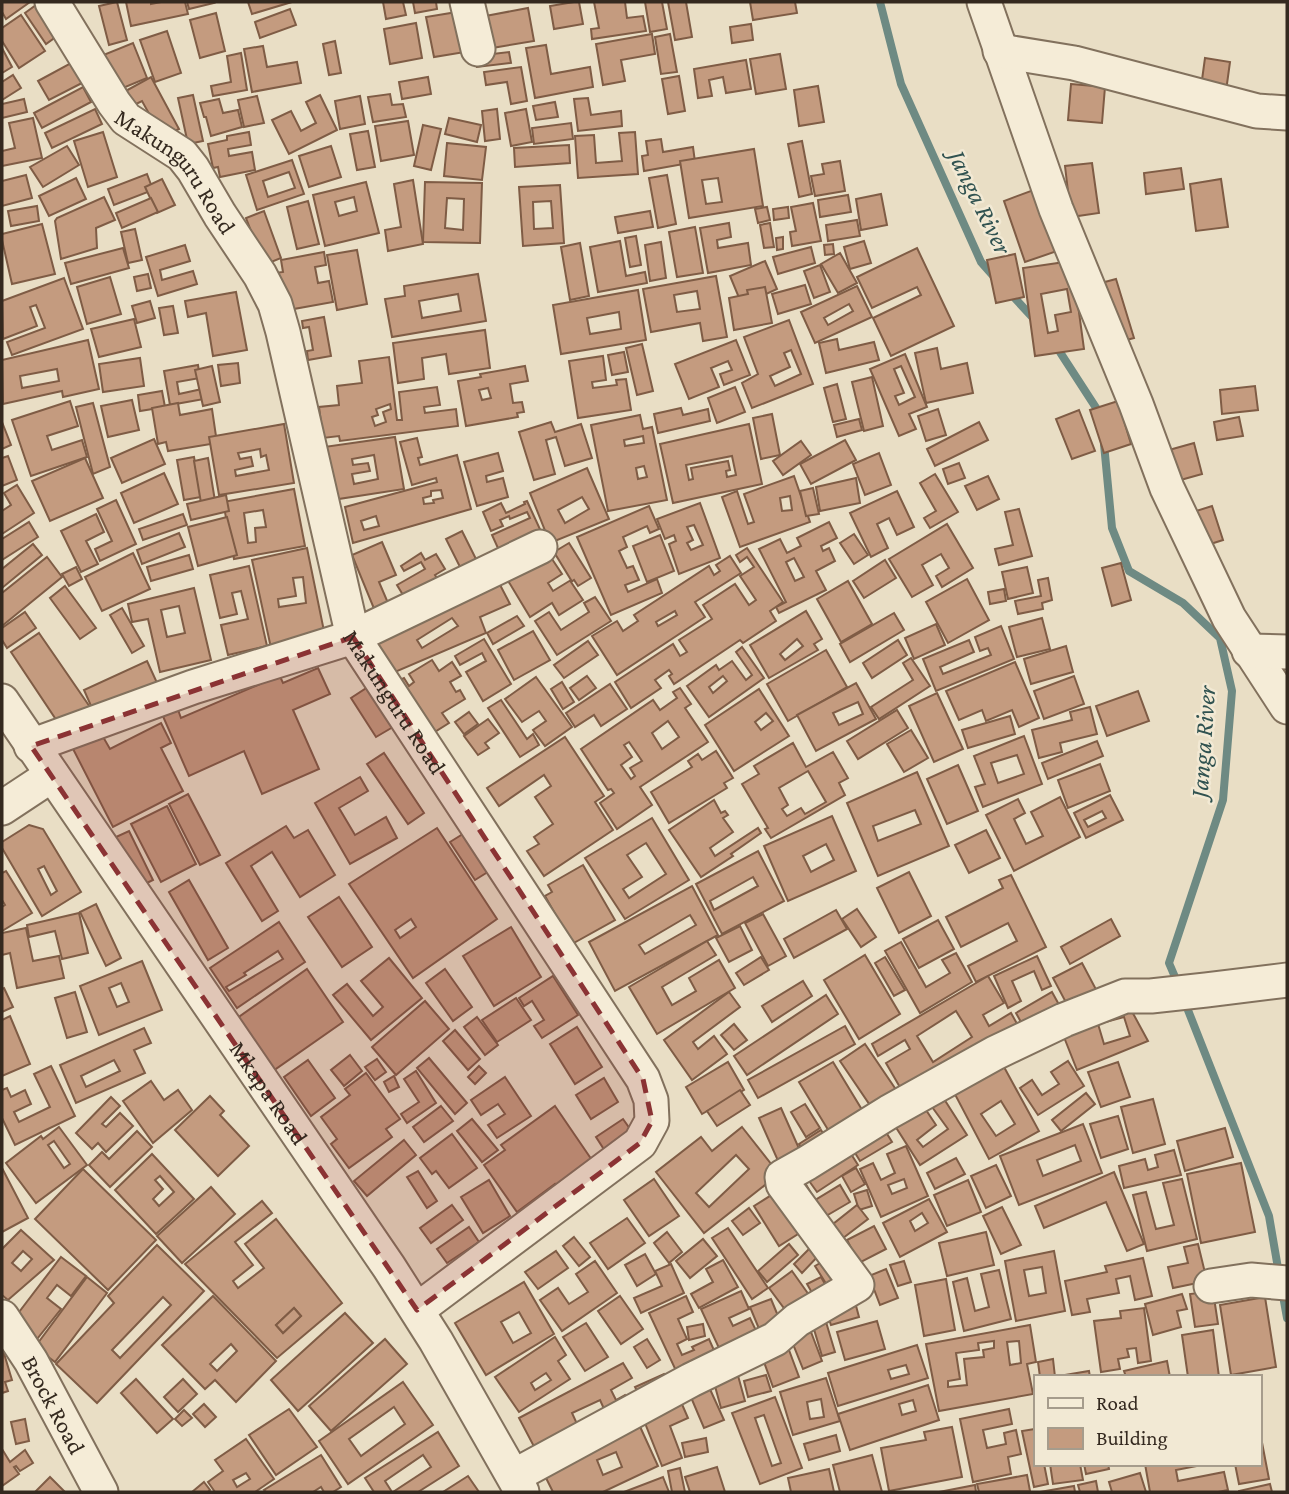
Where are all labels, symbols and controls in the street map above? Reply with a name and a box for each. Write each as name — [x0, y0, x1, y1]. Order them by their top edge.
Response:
street label: Makunguru Road — [110, 102, 242, 239]
water label: Janga River — [941, 141, 1018, 260]
street label: Makunguru Road — [338, 624, 452, 779]
water label: Janga River — [1184, 684, 1221, 803]
street label: Mkapa Road — [225, 1035, 315, 1149]
street label: Brock Road — [17, 1351, 92, 1459]
legend — [1034, 1375, 1261, 1466]
text: Road — [1096, 1391, 1139, 1415]
text: Building — [1096, 1426, 1168, 1450]

